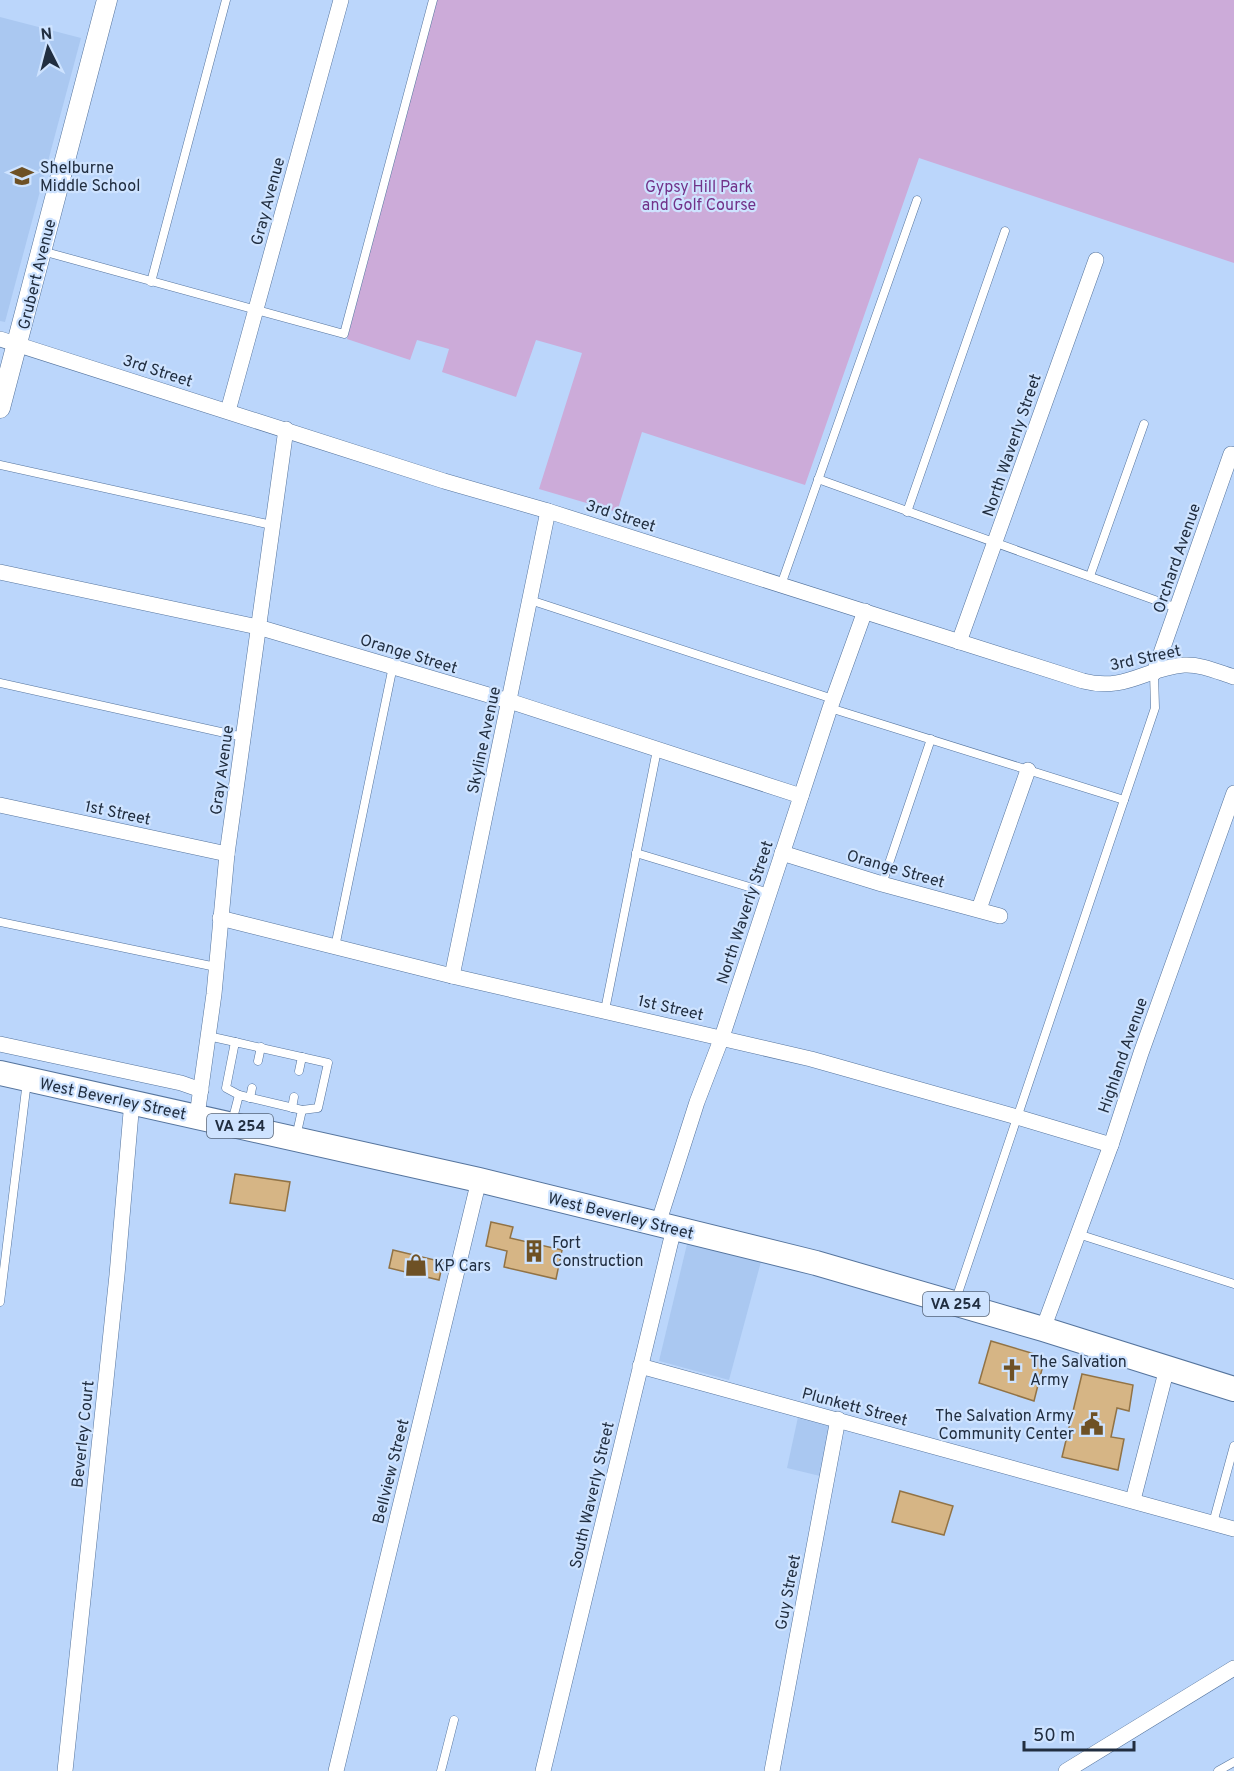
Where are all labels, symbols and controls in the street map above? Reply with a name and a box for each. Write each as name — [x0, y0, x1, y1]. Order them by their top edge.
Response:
north arrow — [18, 18, 78, 78]
text: N — [40, 25, 53, 46]
street label: Gray Avenue — [248, 155, 290, 248]
place label: Shelburne Middle School — [40, 159, 140, 197]
school or university icon: Shelburne Middle School — [9, 163, 35, 189]
park label: Gypsy Hill Park and Golf Course — [642, 178, 756, 216]
street label: Grubert Avenue — [15, 217, 61, 332]
street label: 3rd Street — [120, 351, 195, 393]
street label: North Waverly Street — [979, 372, 1047, 520]
street label: 3rd Street — [583, 496, 658, 538]
street label: Orchard Avenue — [1150, 501, 1206, 616]
street label: Orange Street — [357, 631, 460, 679]
street label: 3rd Street — [1108, 642, 1183, 676]
street label: Skyline Avenue — [464, 685, 506, 796]
street label: Gray Avenue — [207, 724, 239, 816]
street label: 1st Street — [83, 797, 152, 831]
street label: North Waverly Street — [713, 838, 779, 987]
street label: Orange Street — [844, 846, 947, 893]
street label: 1st Street — [636, 992, 705, 1026]
street label: Highland Avenue — [1095, 995, 1153, 1116]
street label: West Beverley Street — [37, 1075, 188, 1125]
road number: VA 254 — [207, 1114, 273, 1138]
street label: West Beverley Street — [546, 1189, 695, 1245]
place label: Fort Construction — [552, 1234, 644, 1272]
building icon: Fort Construction — [521, 1238, 547, 1264]
shop icon: KP Cars — [403, 1252, 429, 1278]
place label: KP Cars — [434, 1257, 491, 1277]
road number: VA 254 — [923, 1292, 989, 1316]
place label: The Salvation Army — [1030, 1353, 1127, 1391]
church icon: The Salvation Army — [999, 1357, 1025, 1383]
street label: Beverley Court — [68, 1380, 100, 1489]
street label: Plunkett Street — [799, 1384, 909, 1432]
place label: The Salvation Army Community Center — [935, 1407, 1074, 1445]
public building icon: The Salvation Army Community Center — [1079, 1411, 1105, 1437]
street label: Bellview Street — [369, 1417, 415, 1526]
street label: South Waverly Street — [566, 1420, 620, 1571]
street label: Guy Street — [772, 1553, 806, 1632]
scale bar — [1024, 1714, 1134, 1752]
text: 50 m — [1033, 1725, 1075, 1748]

